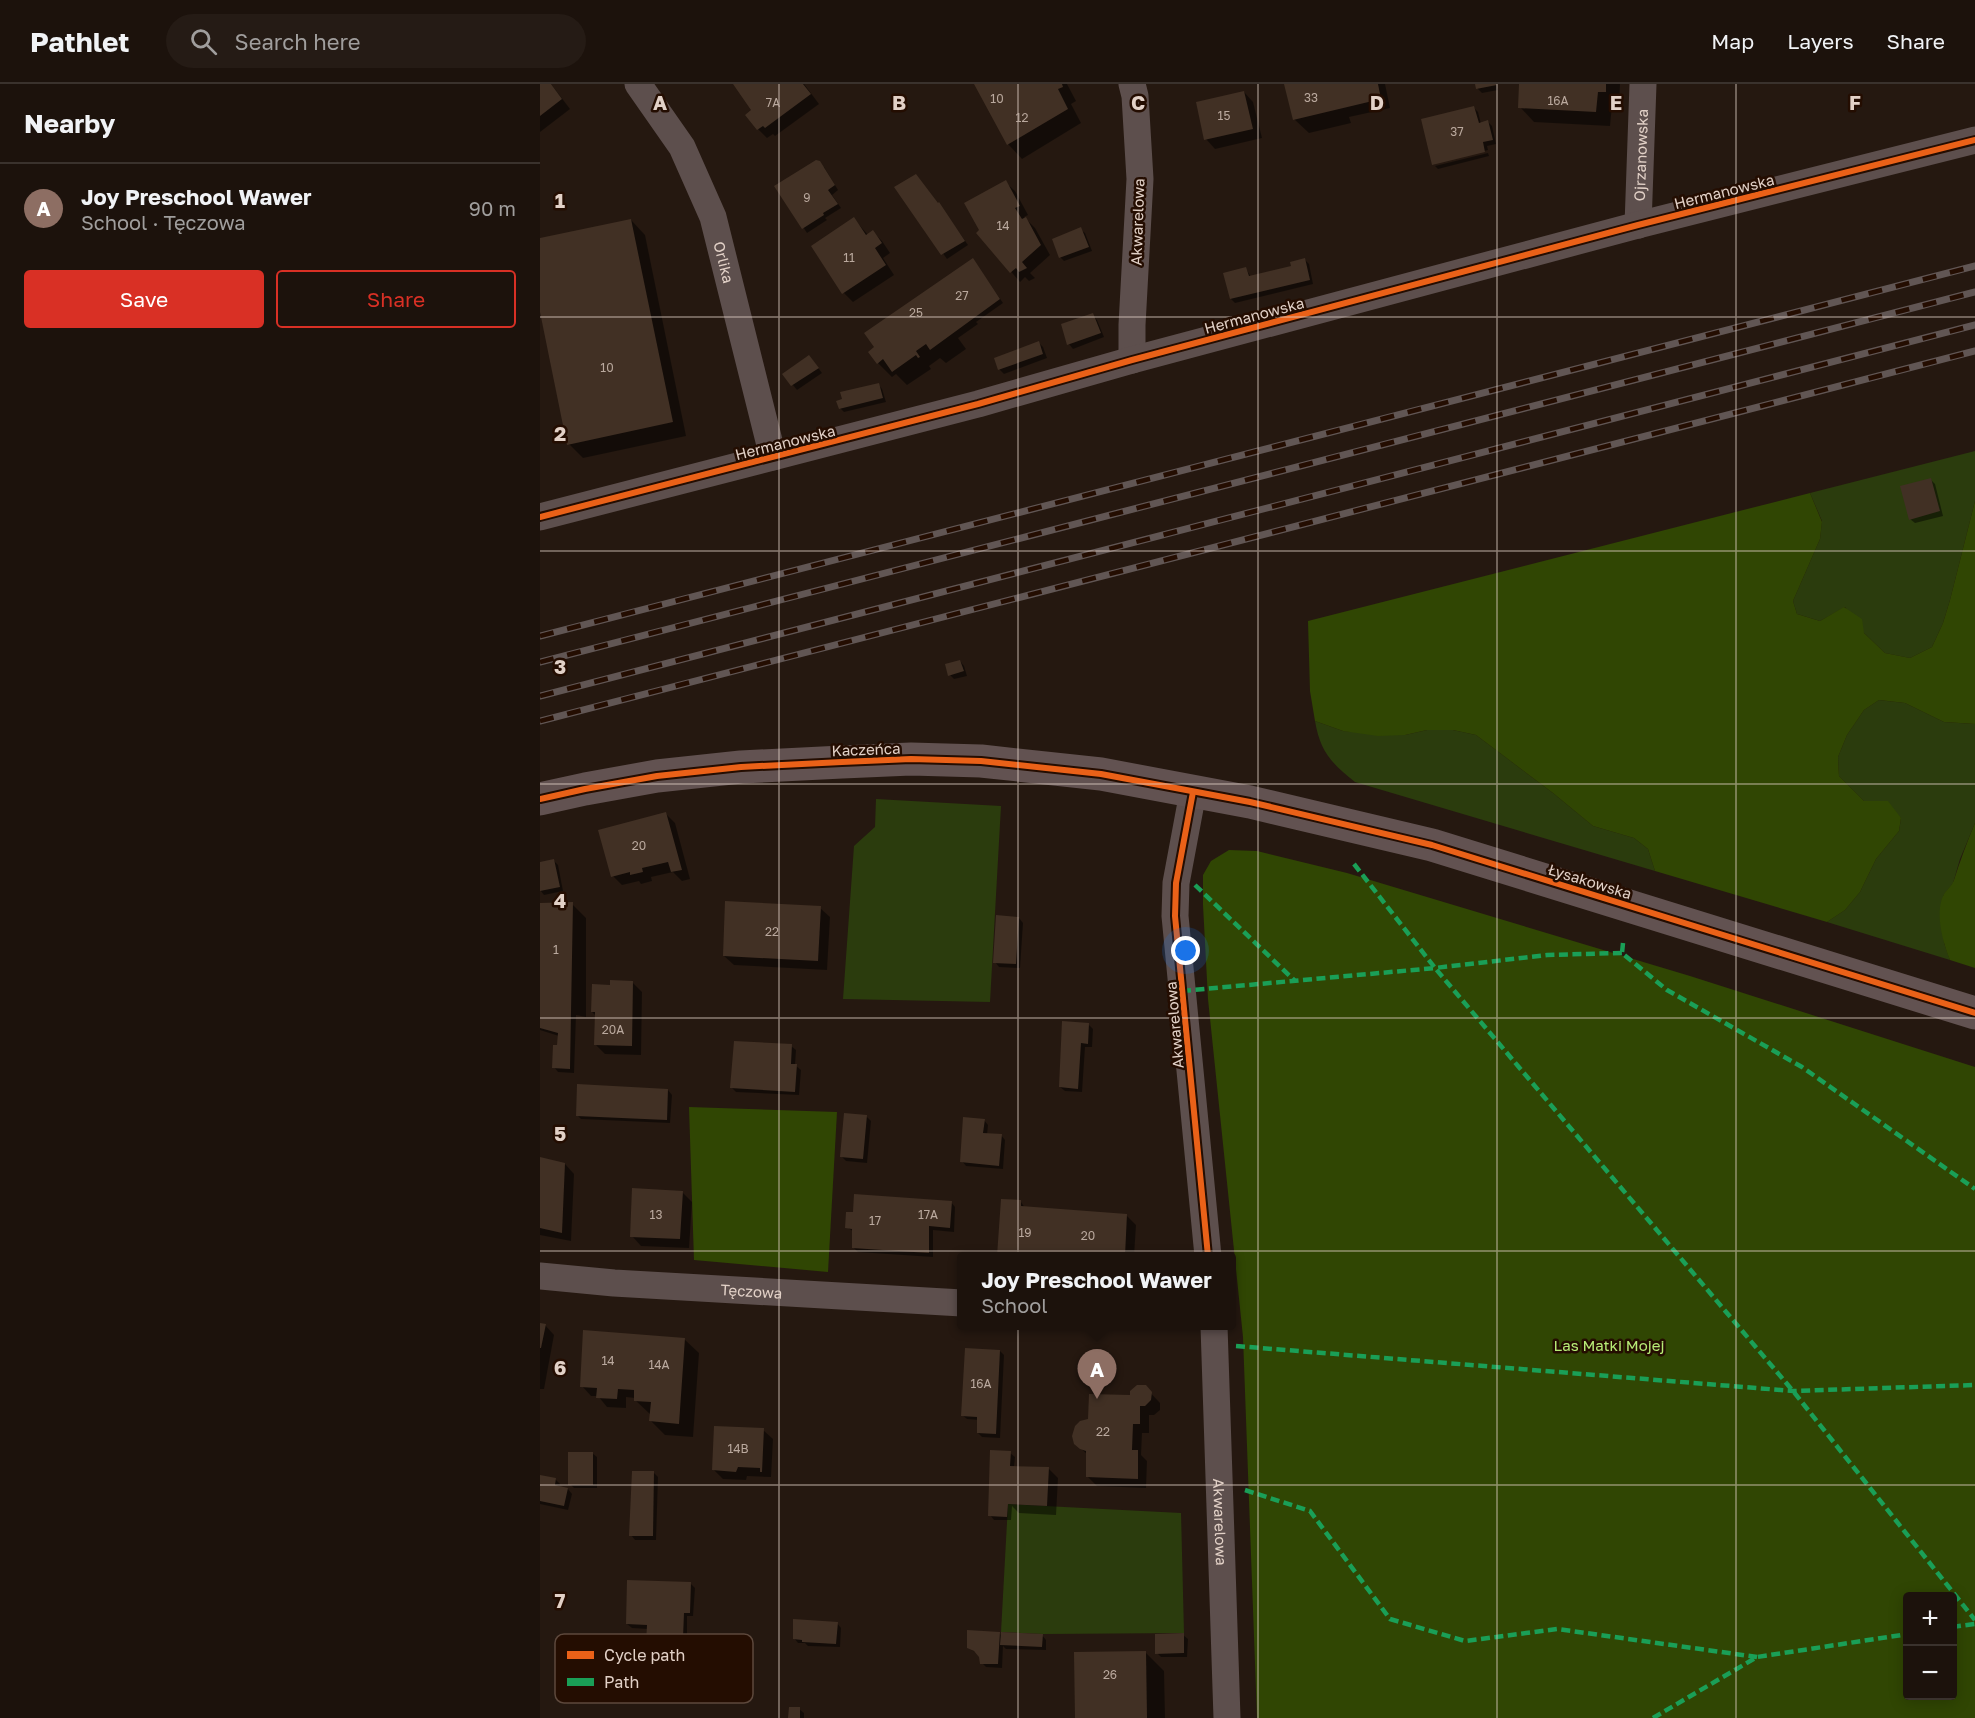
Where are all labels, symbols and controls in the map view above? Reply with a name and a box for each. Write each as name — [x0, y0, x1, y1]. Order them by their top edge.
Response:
search box — [166, 14, 586, 68]
text: Pathlet — [30, 25, 130, 58]
icon: search — [187, 25, 220, 58]
text: Search here — [235, 28, 361, 55]
text: Map — [1711, 28, 1754, 54]
text: Layers — [1787, 28, 1854, 54]
text: Share — [1887, 28, 1945, 54]
text: A — [653, 90, 667, 114]
text: B — [892, 90, 906, 114]
text: C — [1131, 90, 1145, 114]
house number: 33 — [1304, 90, 1318, 105]
text: D — [1370, 90, 1384, 114]
text: E — [1610, 90, 1622, 114]
text: F — [1849, 90, 1861, 114]
house number: 10 — [990, 91, 1004, 106]
house number: 16A — [1547, 93, 1569, 108]
house number: 7A — [766, 95, 780, 110]
text: Nearby — [24, 108, 115, 139]
house number: 15 — [1218, 108, 1230, 123]
street label: Ojrzanowska — [1630, 109, 1651, 201]
house number: 12 — [1016, 110, 1028, 125]
house number: 37 — [1450, 124, 1464, 139]
street label: Hermanowska — [1672, 170, 1776, 212]
street label: Akwarelowa — [1126, 178, 1148, 266]
text: Joy Preschool Wawer — [81, 183, 312, 210]
text: 1 — [555, 188, 565, 212]
house number: 9 — [803, 190, 811, 205]
text: A — [36, 196, 51, 220]
text: 90 m — [469, 196, 516, 220]
text: School · Tęczowa — [81, 210, 246, 234]
house number: 14 — [996, 218, 1010, 233]
street label: Orlika — [710, 239, 738, 285]
house number: 11 — [843, 250, 855, 265]
button: Save — [24, 270, 264, 328]
button: Share — [276, 270, 516, 328]
house number: 27 — [955, 288, 969, 303]
street label: Hermanowska — [1202, 293, 1306, 337]
house number: 25 — [909, 305, 923, 320]
house number: 10 — [600, 360, 614, 375]
text: 2 — [554, 421, 566, 445]
street label: Hermanowska — [733, 421, 837, 463]
text: 3 — [554, 654, 566, 678]
street label: Kaczeńca — [831, 739, 901, 759]
house number: 20 — [632, 838, 646, 853]
street label: Łysakowska — [1546, 860, 1634, 902]
text: 4 — [554, 888, 566, 912]
house number: 22 — [765, 924, 779, 939]
your location — [1171, 936, 1200, 965]
house number: 1 — [553, 942, 559, 957]
street label: Akwarelowa — [1161, 981, 1187, 1069]
house number: 20A — [602, 1022, 624, 1037]
text: 5 — [554, 1121, 566, 1145]
house number: 13 — [650, 1207, 662, 1222]
house number: 17A — [918, 1207, 938, 1222]
house number: 17 — [869, 1213, 881, 1228]
house number: 19 — [1018, 1225, 1032, 1240]
house number: 20 — [1081, 1228, 1095, 1243]
popup — [957, 1252, 1236, 1330]
text: Joy Preschool Wawer — [981, 1266, 1212, 1293]
street label: Tęczowa — [720, 1280, 783, 1302]
text: School — [981, 1293, 1048, 1317]
park label: Las Matki Mojej — [1554, 1336, 1665, 1354]
pin: A — [1078, 1350, 1116, 1399]
house number: 14 — [601, 1353, 615, 1368]
text: 6 — [554, 1355, 566, 1379]
house number: 14A — [648, 1357, 670, 1372]
house number: 16A — [970, 1376, 992, 1391]
house number: 22 — [1096, 1424, 1110, 1439]
house number: 14B — [727, 1441, 749, 1456]
street label: Akwarelowa — [1210, 1478, 1231, 1566]
text: 7 — [555, 1588, 566, 1612]
map controls — [1903, 1592, 1957, 1700]
button: + — [1903, 1592, 1957, 1646]
legend — [555, 1634, 753, 1703]
text: Cycle path — [604, 1645, 685, 1665]
button: − — [1903, 1646, 1957, 1700]
house number: 26 — [1103, 1667, 1117, 1682]
text: Path — [604, 1672, 639, 1692]

